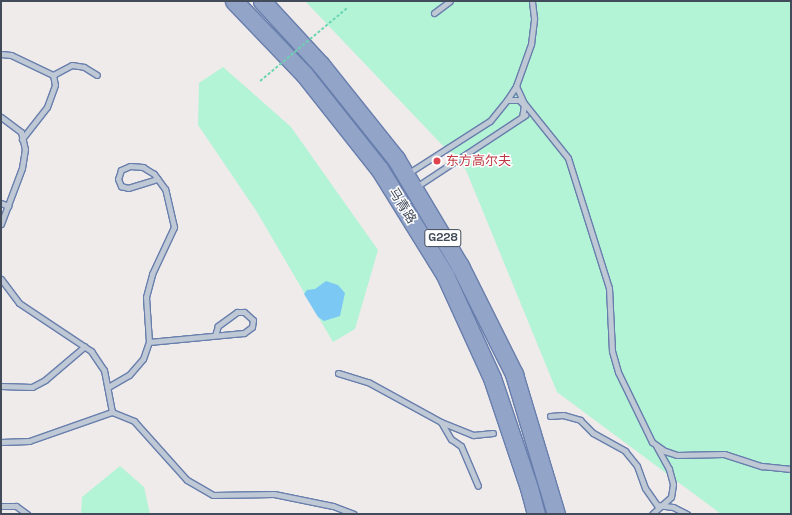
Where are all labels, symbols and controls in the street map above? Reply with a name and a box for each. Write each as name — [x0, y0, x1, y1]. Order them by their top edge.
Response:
place label: 东方高尔夫 — [446, 153, 511, 169]
marker: 东方高尔夫 — [431, 155, 443, 167]
street label: 马青路 — [385, 185, 419, 227]
road number: G228 — [424, 228, 462, 248]

